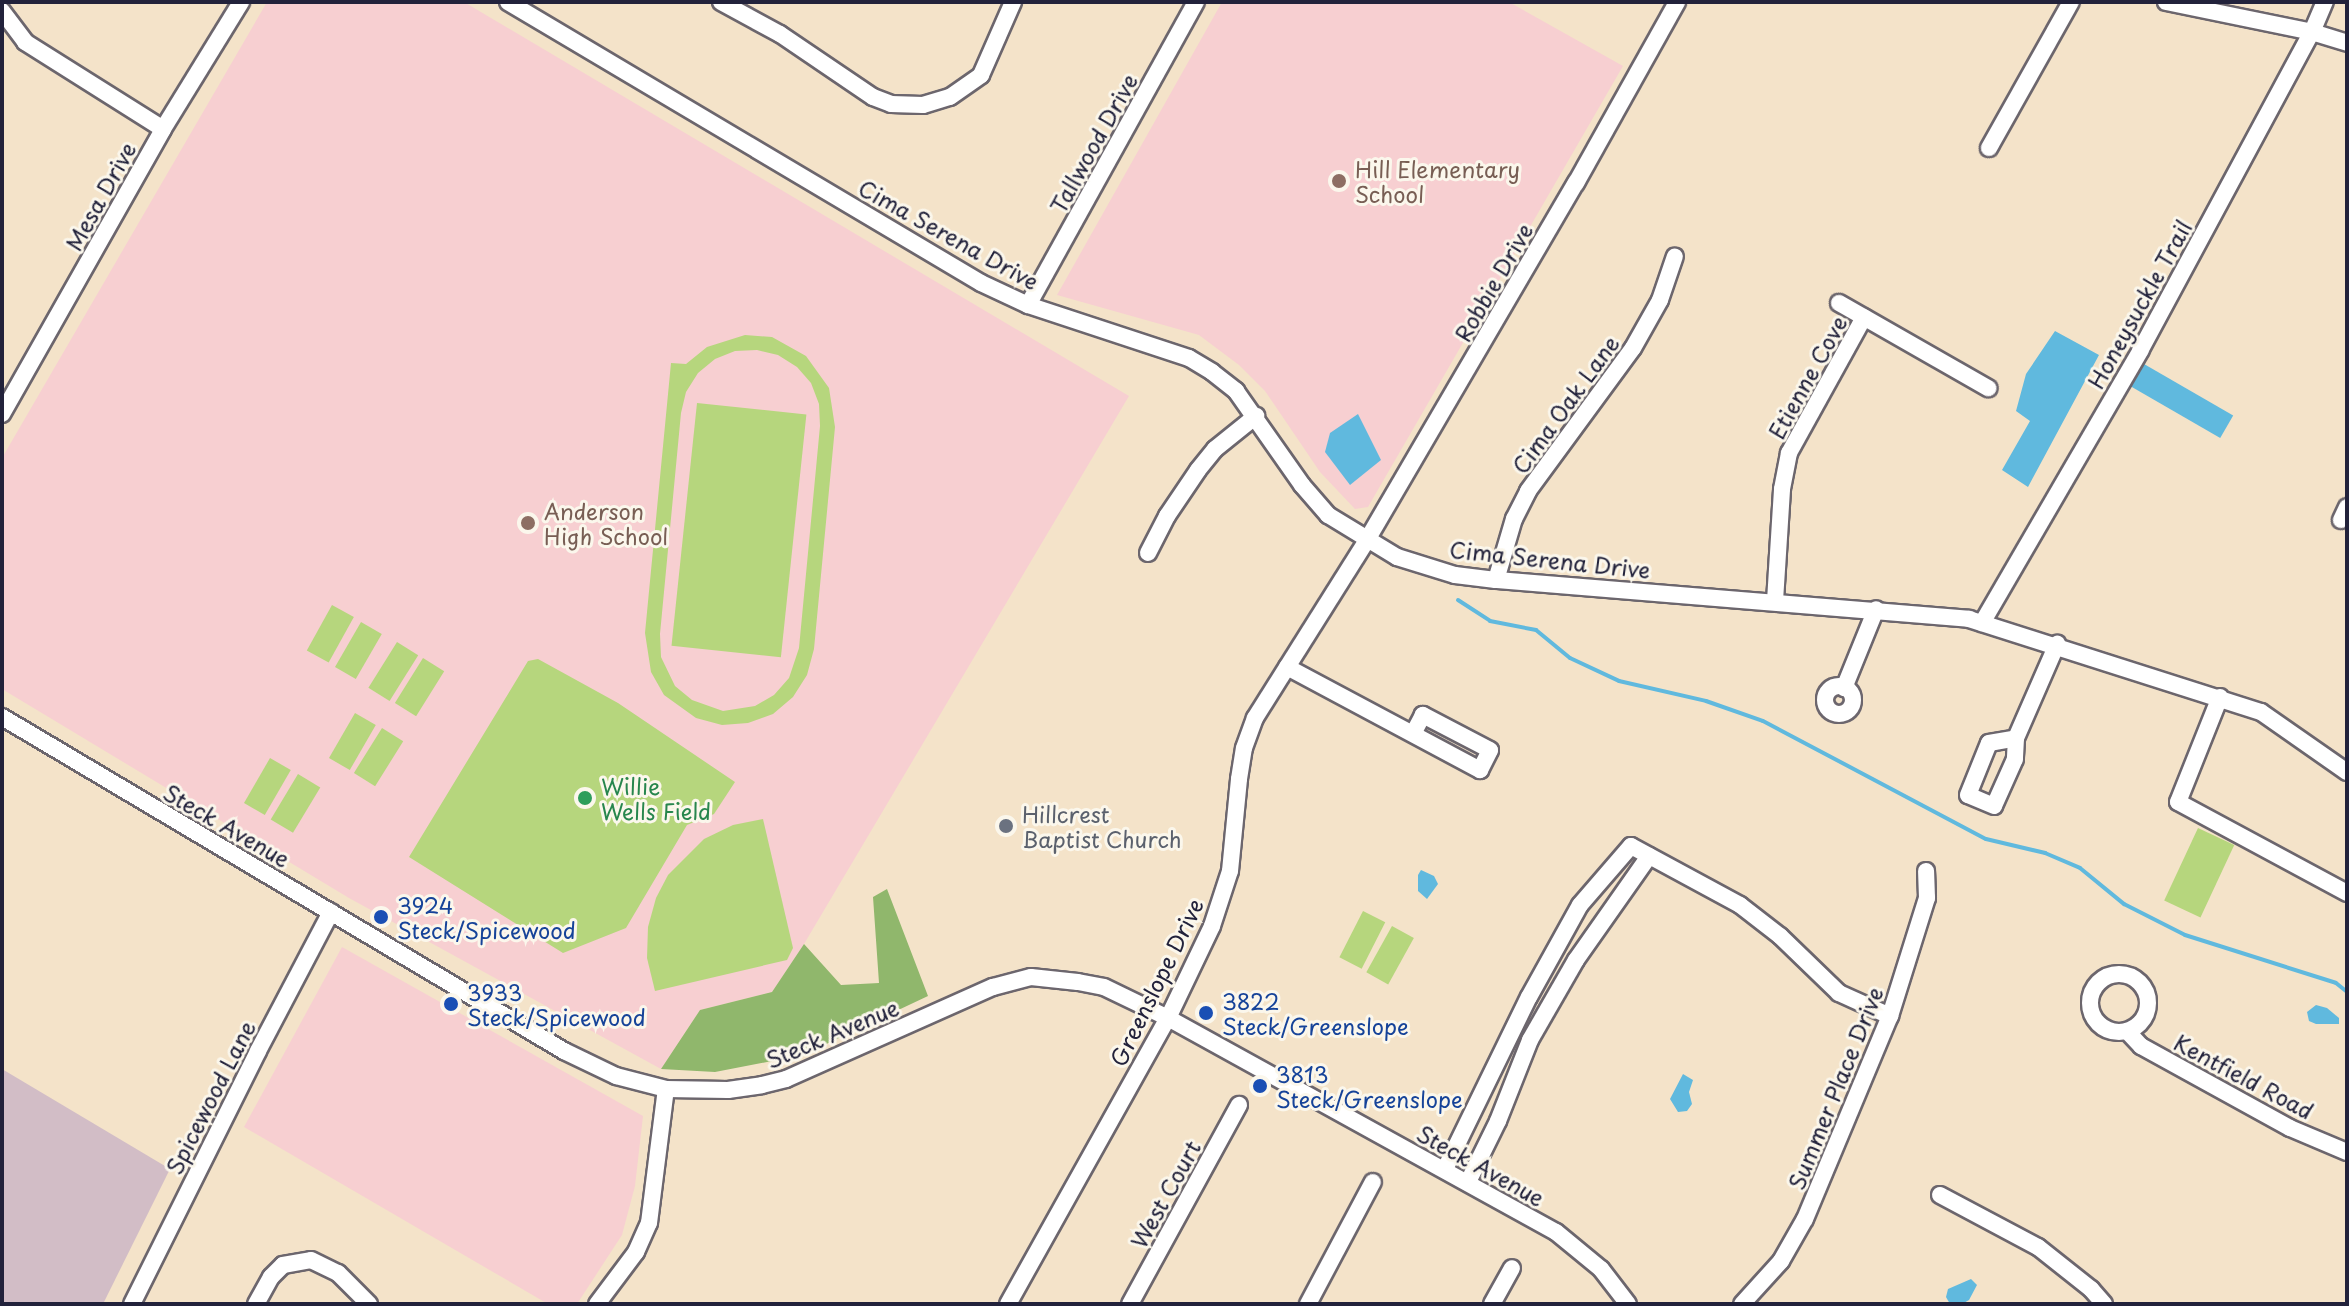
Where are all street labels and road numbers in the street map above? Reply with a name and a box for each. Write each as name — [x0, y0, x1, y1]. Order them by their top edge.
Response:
street label: Tallwood Drive — [1044, 68, 1142, 218]
street label: Mesa Drive — [60, 137, 140, 255]
street label: Cima Serena Drive — [855, 174, 1043, 294]
street label: Honeysuckle Trail — [2081, 214, 2197, 394]
street label: Robbie Drive — [1448, 218, 1538, 346]
street label: Etienne Cove — [1762, 311, 1852, 443]
street label: Cima Oak Lane — [1505, 329, 1625, 479]
street label: Cima Serena Drive — [1449, 535, 1651, 583]
street label: Steck Avenue — [159, 778, 295, 872]
street label: Greenslope Drive — [1104, 894, 1208, 1070]
street label: Summer Place Drive — [1782, 983, 1888, 1193]
street label: Steck Avenue — [762, 993, 902, 1073]
street label: Spicewood Lane — [160, 1016, 260, 1178]
street label: Kentfield Road — [2170, 1028, 2318, 1124]
street label: Steck Avenue — [1413, 1119, 1549, 1211]
street label: West Court — [1125, 1136, 1205, 1252]

